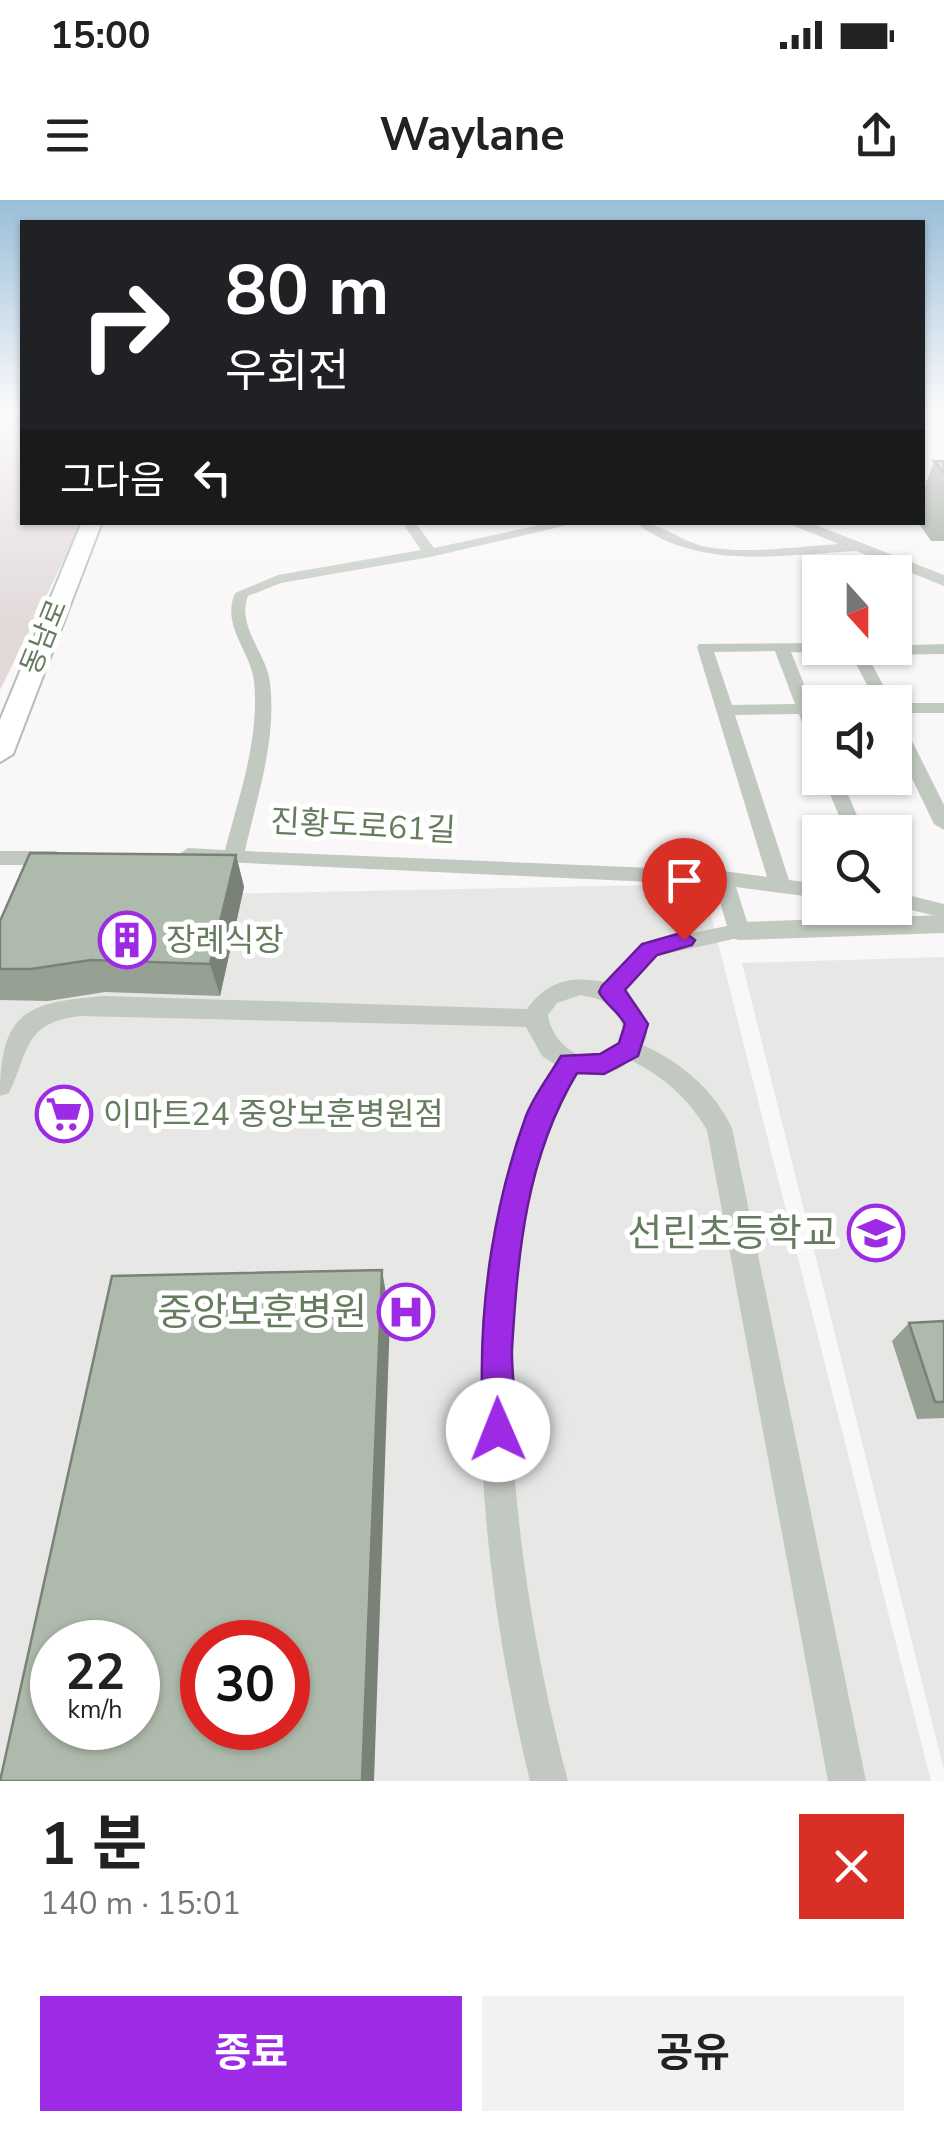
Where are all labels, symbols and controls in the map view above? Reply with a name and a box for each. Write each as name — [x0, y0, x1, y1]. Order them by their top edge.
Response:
text: 15:00 — [50, 10, 151, 61]
text: Waylane — [379, 105, 565, 166]
icon: menu — [40, 108, 95, 163]
icon: share — [849, 108, 904, 163]
text: 80 m — [225, 243, 389, 339]
icon: right — [60, 260, 190, 390]
text: 우회전 — [225, 341, 349, 402]
icon: left — [185, 450, 240, 505]
text: 그다음 — [60, 455, 165, 506]
north arrow — [802, 555, 912, 665]
map controls — [802, 555, 912, 925]
street label: 동남로 — [12, 594, 76, 680]
button: sound — [802, 685, 912, 795]
street label: 진황도로61길 — [269, 800, 457, 852]
button: search — [802, 815, 912, 925]
pin — [642, 838, 727, 941]
icon: arrive — [657, 853, 712, 908]
building icon: 장례식장 — [97, 910, 157, 970]
place label: 장례식장 — [166, 919, 284, 962]
supermarket icon: 이마트24 중앙보훈병원점 — [34, 1084, 94, 1144]
place label: 이마트24 중앙보훈병원점 — [103, 1093, 444, 1136]
school or university icon: 선린초등학교 — [846, 1203, 906, 1263]
place label: 선린초등학교 — [627, 1208, 837, 1259]
hospital icon: 중앙보훈병원 — [376, 1282, 436, 1342]
place label: 중앙보훈병원 — [157, 1287, 367, 1338]
position arrow — [446, 1378, 550, 1482]
speed limit sign: 30 — [180, 1620, 310, 1750]
text: 22 — [65, 1638, 125, 1707]
text: km/h — [67, 1693, 123, 1727]
text: 1 분 — [40, 1803, 147, 1885]
button: close — [799, 1814, 904, 1919]
text: 140 m · 15:01 — [40, 1882, 241, 1925]
button: 종료 — [40, 1996, 462, 2111]
button: 공유 — [482, 1996, 904, 2111]

